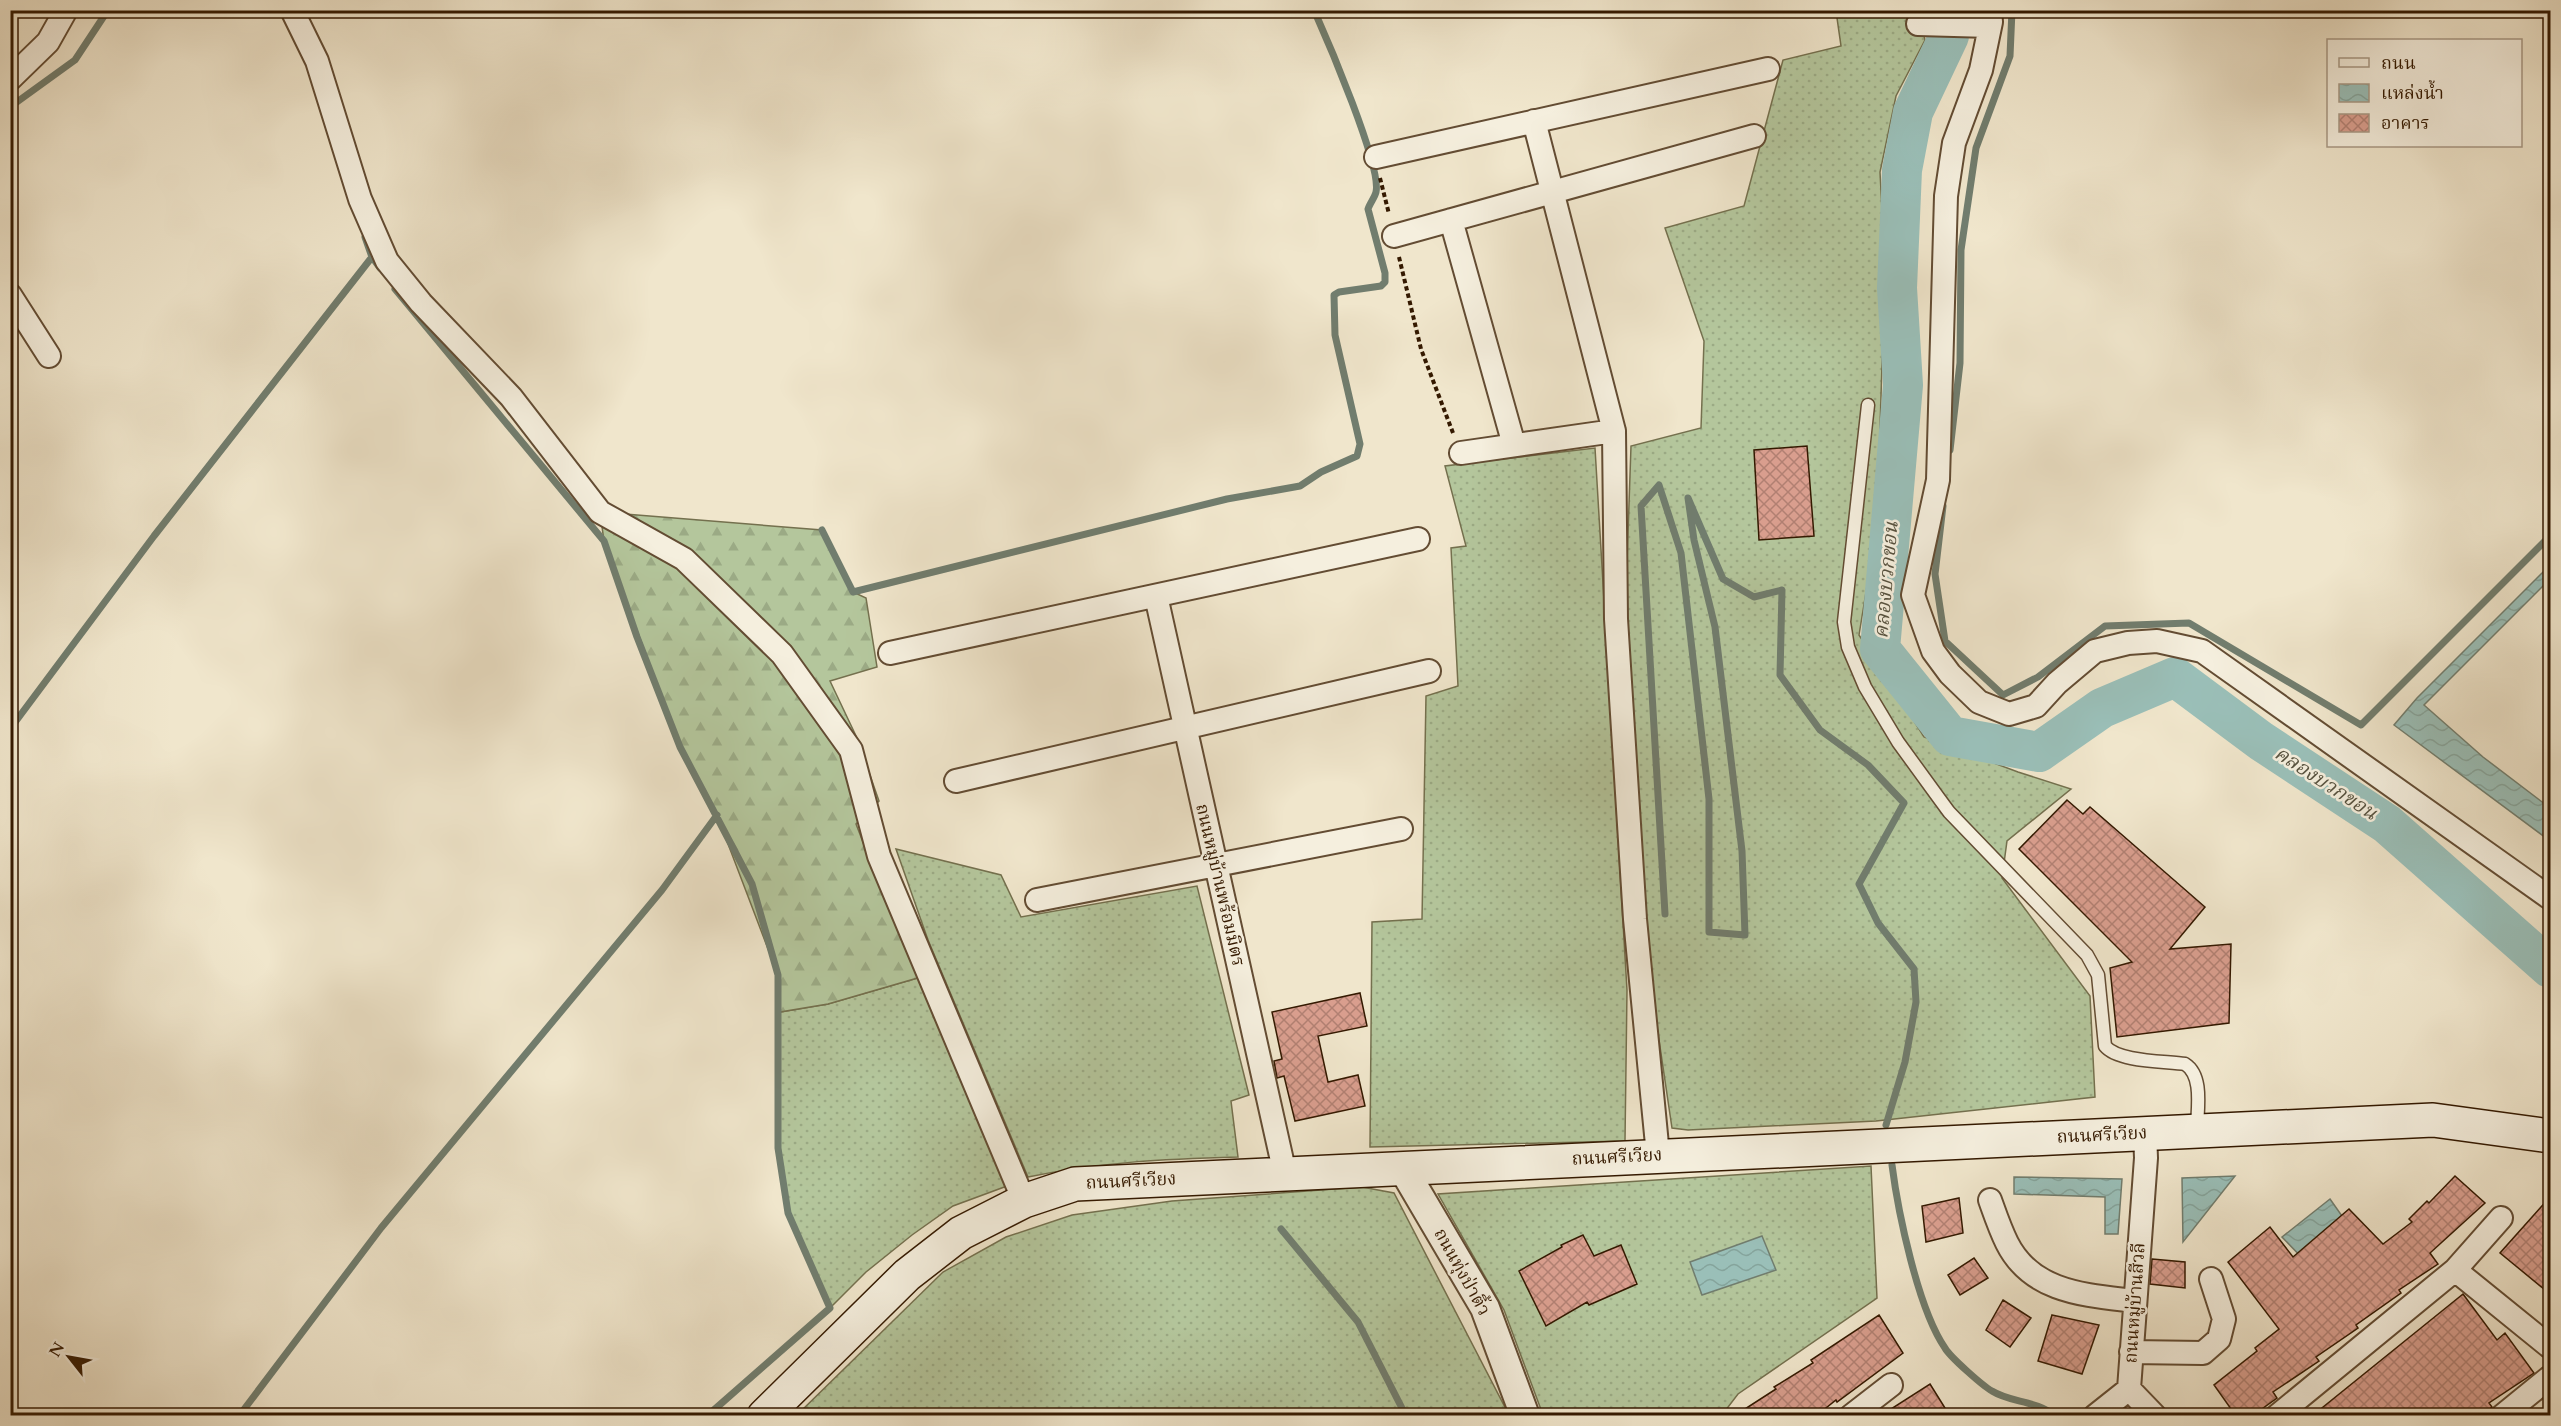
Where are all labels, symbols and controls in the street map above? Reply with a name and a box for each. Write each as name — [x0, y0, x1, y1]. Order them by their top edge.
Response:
legend — [2327, 39, 2522, 147]
text: ถนน — [2381, 51, 2416, 76]
text: แหล่งน้ำ — [2381, 79, 2444, 106]
text: อาคาร — [2381, 111, 2430, 136]
water label: คลองบวกขอน — [1867, 520, 1905, 640]
water label: คลองบวกขอน — [2269, 740, 2383, 827]
street label: ถนนหมู่บ้านพร้อมมิตร — [1189, 801, 1251, 969]
street label: ถนนศรีเวียง — [2056, 1120, 2148, 1150]
street label: ถนนศรีเวียง — [1571, 1142, 1663, 1172]
street label: ถนนศรีเวียง — [1085, 1166, 1177, 1196]
street label: ถนนทุ่งป่าติ้ว — [1428, 1223, 1498, 1320]
street label: ถนนหมู่บ้านสีวลี — [2118, 1242, 2152, 1364]
north arrow — [39, 1327, 99, 1387]
text: N — [44, 1338, 70, 1361]

